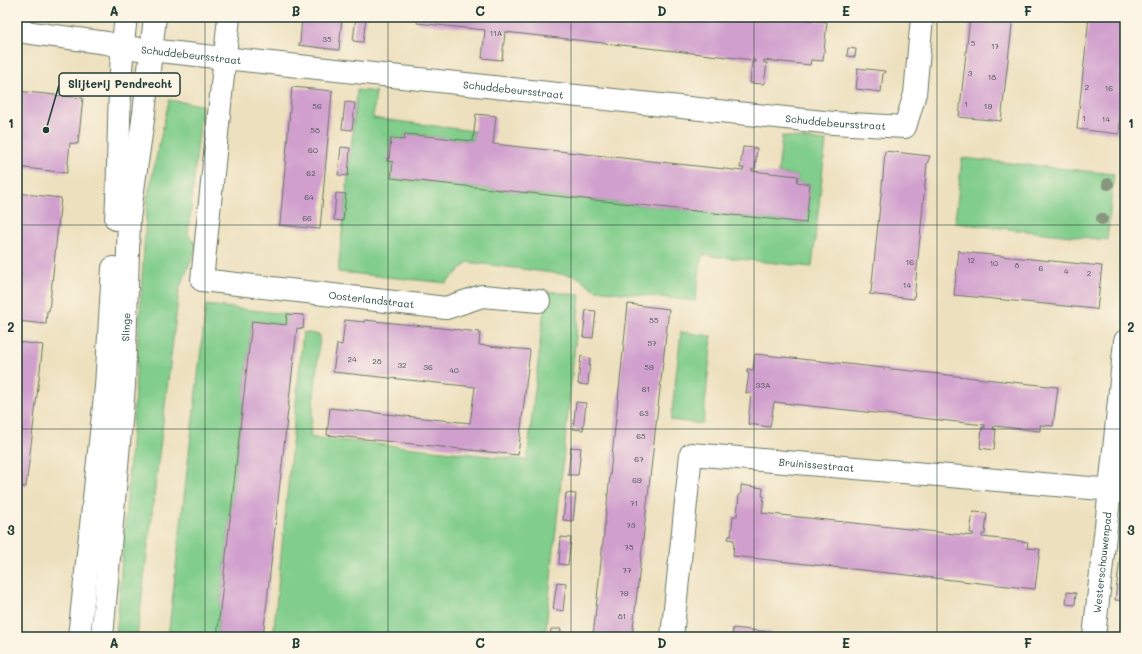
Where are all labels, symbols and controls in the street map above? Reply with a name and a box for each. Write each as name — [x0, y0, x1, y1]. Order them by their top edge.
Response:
text: A — [109, 2, 119, 19]
text: B — [292, 2, 301, 19]
text: C — [475, 2, 485, 19]
text: D — [657, 2, 667, 19]
text: E — [842, 2, 850, 19]
text: F — [1024, 2, 1032, 19]
house number: 11A — [490, 28, 502, 38]
house number: 35 — [322, 34, 332, 44]
house number: 5 — [971, 38, 976, 48]
house number: 17 — [991, 41, 1000, 51]
street label: Schuddebeursstraat — [140, 42, 242, 67]
house number: 3 — [968, 68, 973, 78]
house number: 18 — [988, 72, 996, 82]
callout: Slijterij Pendrecht — [59, 73, 180, 96]
text: Slijterij Pendrecht — [68, 76, 172, 91]
street label: Schuddebeursstraat — [463, 77, 564, 102]
house number: 2 — [1085, 82, 1089, 92]
house number: 16 — [1105, 83, 1113, 93]
house number: 1 — [964, 99, 968, 109]
house number: 56 — [312, 101, 322, 111]
house number: 19 — [984, 101, 992, 111]
street label: Schuddebeursstraat — [785, 111, 886, 133]
house number: 1 — [1082, 113, 1086, 123]
text: 1 — [8, 114, 14, 131]
house number: 14 — [1102, 114, 1110, 124]
text: 1 — [1128, 114, 1134, 131]
house number: 58 — [310, 125, 320, 135]
house number: 60 — [308, 145, 318, 155]
house number: 62 — [306, 168, 316, 178]
house number: 64 — [304, 192, 314, 202]
house number: 66 — [302, 213, 312, 223]
house number: 12 — [967, 255, 975, 265]
house number: 16 — [906, 257, 914, 267]
house number: 10 — [990, 258, 998, 268]
house number: 8 — [1015, 260, 1020, 270]
house number: 6 — [1039, 263, 1044, 273]
house number: 4 — [1064, 266, 1069, 276]
house number: 2 — [1087, 268, 1091, 278]
house number: 14 — [903, 280, 911, 290]
street label: Oosterlandstraat — [328, 288, 415, 311]
street label: Slinge — [118, 312, 133, 342]
house number: 55 — [649, 315, 659, 325]
text: 2 — [7, 318, 15, 335]
text: 2 — [1127, 318, 1135, 335]
house number: 57 — [647, 338, 657, 348]
house number: 24 — [347, 354, 357, 364]
house number: 28 — [372, 356, 382, 366]
house number: 32 — [397, 360, 407, 370]
house number: 36 — [423, 362, 433, 372]
house number: 59 — [644, 362, 654, 372]
house number: 40 — [449, 365, 459, 375]
house number: 33A — [756, 380, 770, 390]
house number: 61 — [642, 384, 650, 394]
house number: 63 — [639, 408, 649, 418]
house number: 65 — [636, 431, 646, 441]
house number: 67 — [634, 454, 644, 464]
street label: Bruinissestraat — [778, 455, 855, 475]
house number: 69 — [632, 475, 642, 485]
house number: 71 — [630, 498, 638, 508]
street label: Westerschouwenpad — [1090, 511, 1114, 614]
house number: 73 — [626, 520, 636, 530]
text: 3 — [7, 521, 15, 538]
text: 3 — [1127, 521, 1135, 538]
house number: 75 — [624, 542, 634, 552]
house number: 77 — [623, 565, 632, 575]
house number: 79 — [619, 588, 629, 598]
house number: 81 — [618, 611, 626, 621]
text: A — [109, 634, 119, 651]
text: B — [292, 634, 301, 651]
text: C — [475, 634, 485, 651]
text: D — [657, 634, 667, 651]
text: E — [842, 634, 850, 651]
text: F — [1024, 634, 1032, 651]

